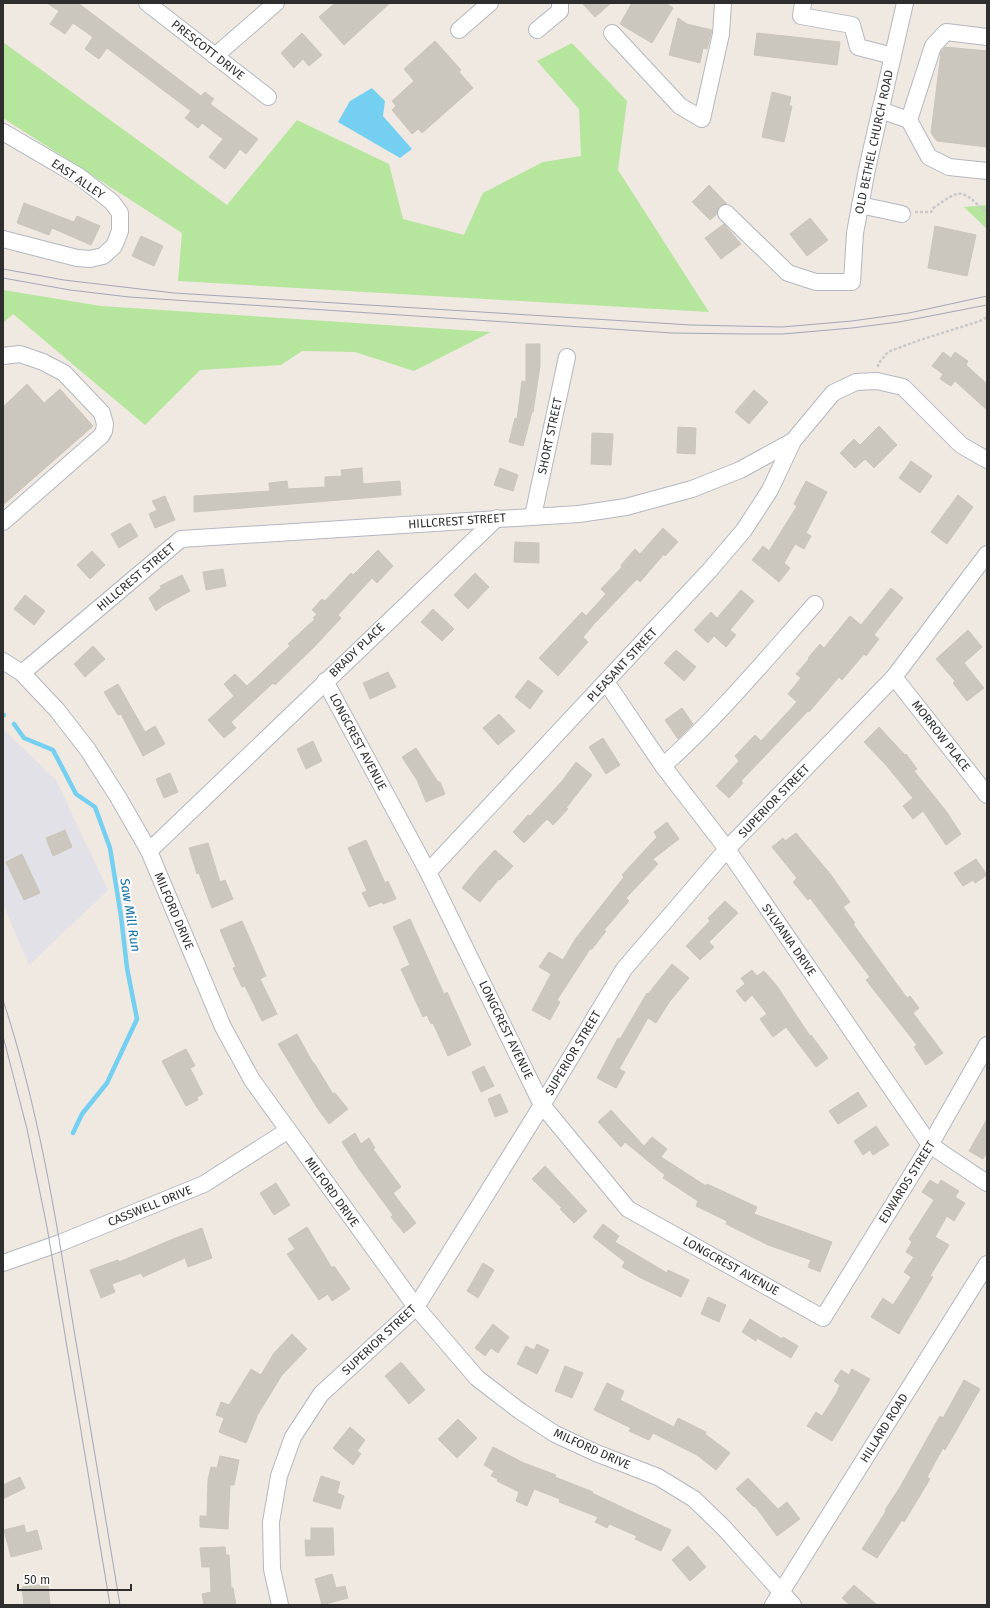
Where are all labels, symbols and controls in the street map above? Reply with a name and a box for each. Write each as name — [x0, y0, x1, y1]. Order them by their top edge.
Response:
street label: PRESCOTT DRIVE — [169, 17, 247, 83]
street label: OLD BETHEL CHURCH ROAD — [852, 68, 896, 215]
street label: EAST ALLEY — [49, 156, 107, 202]
street label: SHORT STREET — [535, 396, 565, 476]
street label: HILLCREST STREET — [408, 511, 507, 531]
street label: HILLCREST STREET — [94, 540, 179, 614]
street label: BRADY PLACE — [326, 620, 388, 680]
street label: PLEASANT STREET — [584, 625, 660, 705]
street label: LONGCREST AVENUE — [327, 691, 389, 793]
street label: MORROW PLACE — [909, 698, 973, 774]
street label: SUPERIOR STREET — [736, 761, 813, 840]
street label: MILFORD DRIVE — [151, 870, 197, 952]
water label: Saw Mill Run — [117, 876, 144, 953]
street label: SYLVANIA DRIVE — [759, 901, 819, 979]
street label: LONGCREST AVENUE — [476, 978, 536, 1082]
street label: SUPERIOR STREET — [542, 1007, 604, 1098]
street label: EDWARDS STREET — [876, 1138, 938, 1226]
street label: MILFORD DRIVE — [302, 1154, 362, 1230]
street label: CASSWELL DRIVE — [106, 1183, 194, 1229]
street label: LONGCREST AVENUE — [680, 1234, 782, 1298]
street label: SUPERIOR STREET — [339, 1302, 420, 1378]
street label: HILLARD ROAD — [857, 1391, 911, 1465]
street label: MILFORD DRIVE — [551, 1426, 633, 1472]
scale bar — [18, 1566, 131, 1592]
text: 50 m — [24, 1573, 50, 1587]

